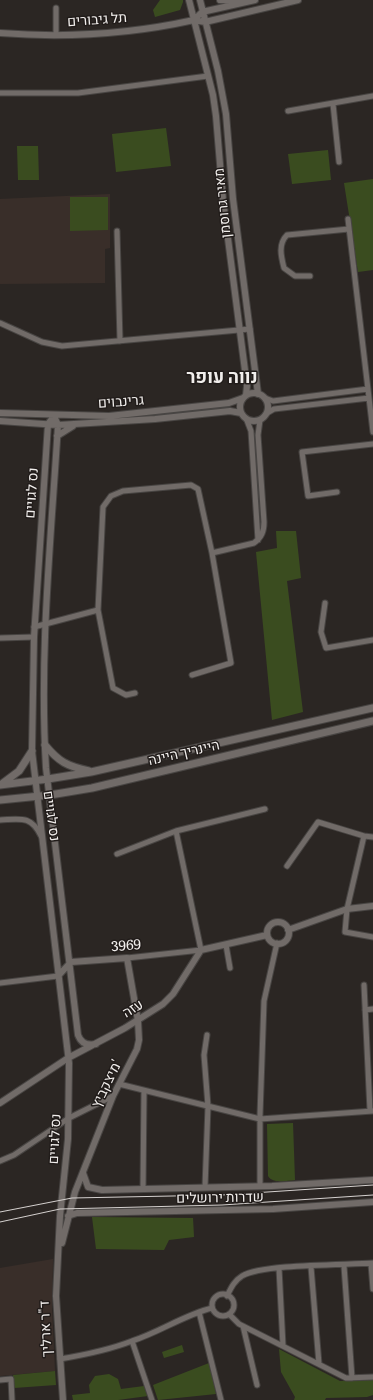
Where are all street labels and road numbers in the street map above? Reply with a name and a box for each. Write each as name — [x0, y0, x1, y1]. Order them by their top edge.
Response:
street label: תל גיבורים — [67, 10, 127, 30]
street label: מאיר גרוסמן — [211, 167, 235, 239]
street label: גרינבוים — [97, 392, 145, 412]
street label: נס לגויים — [22, 467, 42, 519]
street label: היינריך היינה — [147, 737, 221, 769]
street label: נס לגויים — [39, 790, 63, 842]
street label: 3969 — [110, 936, 142, 956]
street label: עזה — [120, 996, 146, 1022]
street label: מיצקביץ' — [88, 1057, 126, 1111]
street label: נס לגויים — [45, 1113, 65, 1165]
street label: שדרות ירושלים — [176, 1189, 264, 1207]
street label: ד"ר ארליך — [36, 1300, 56, 1358]

